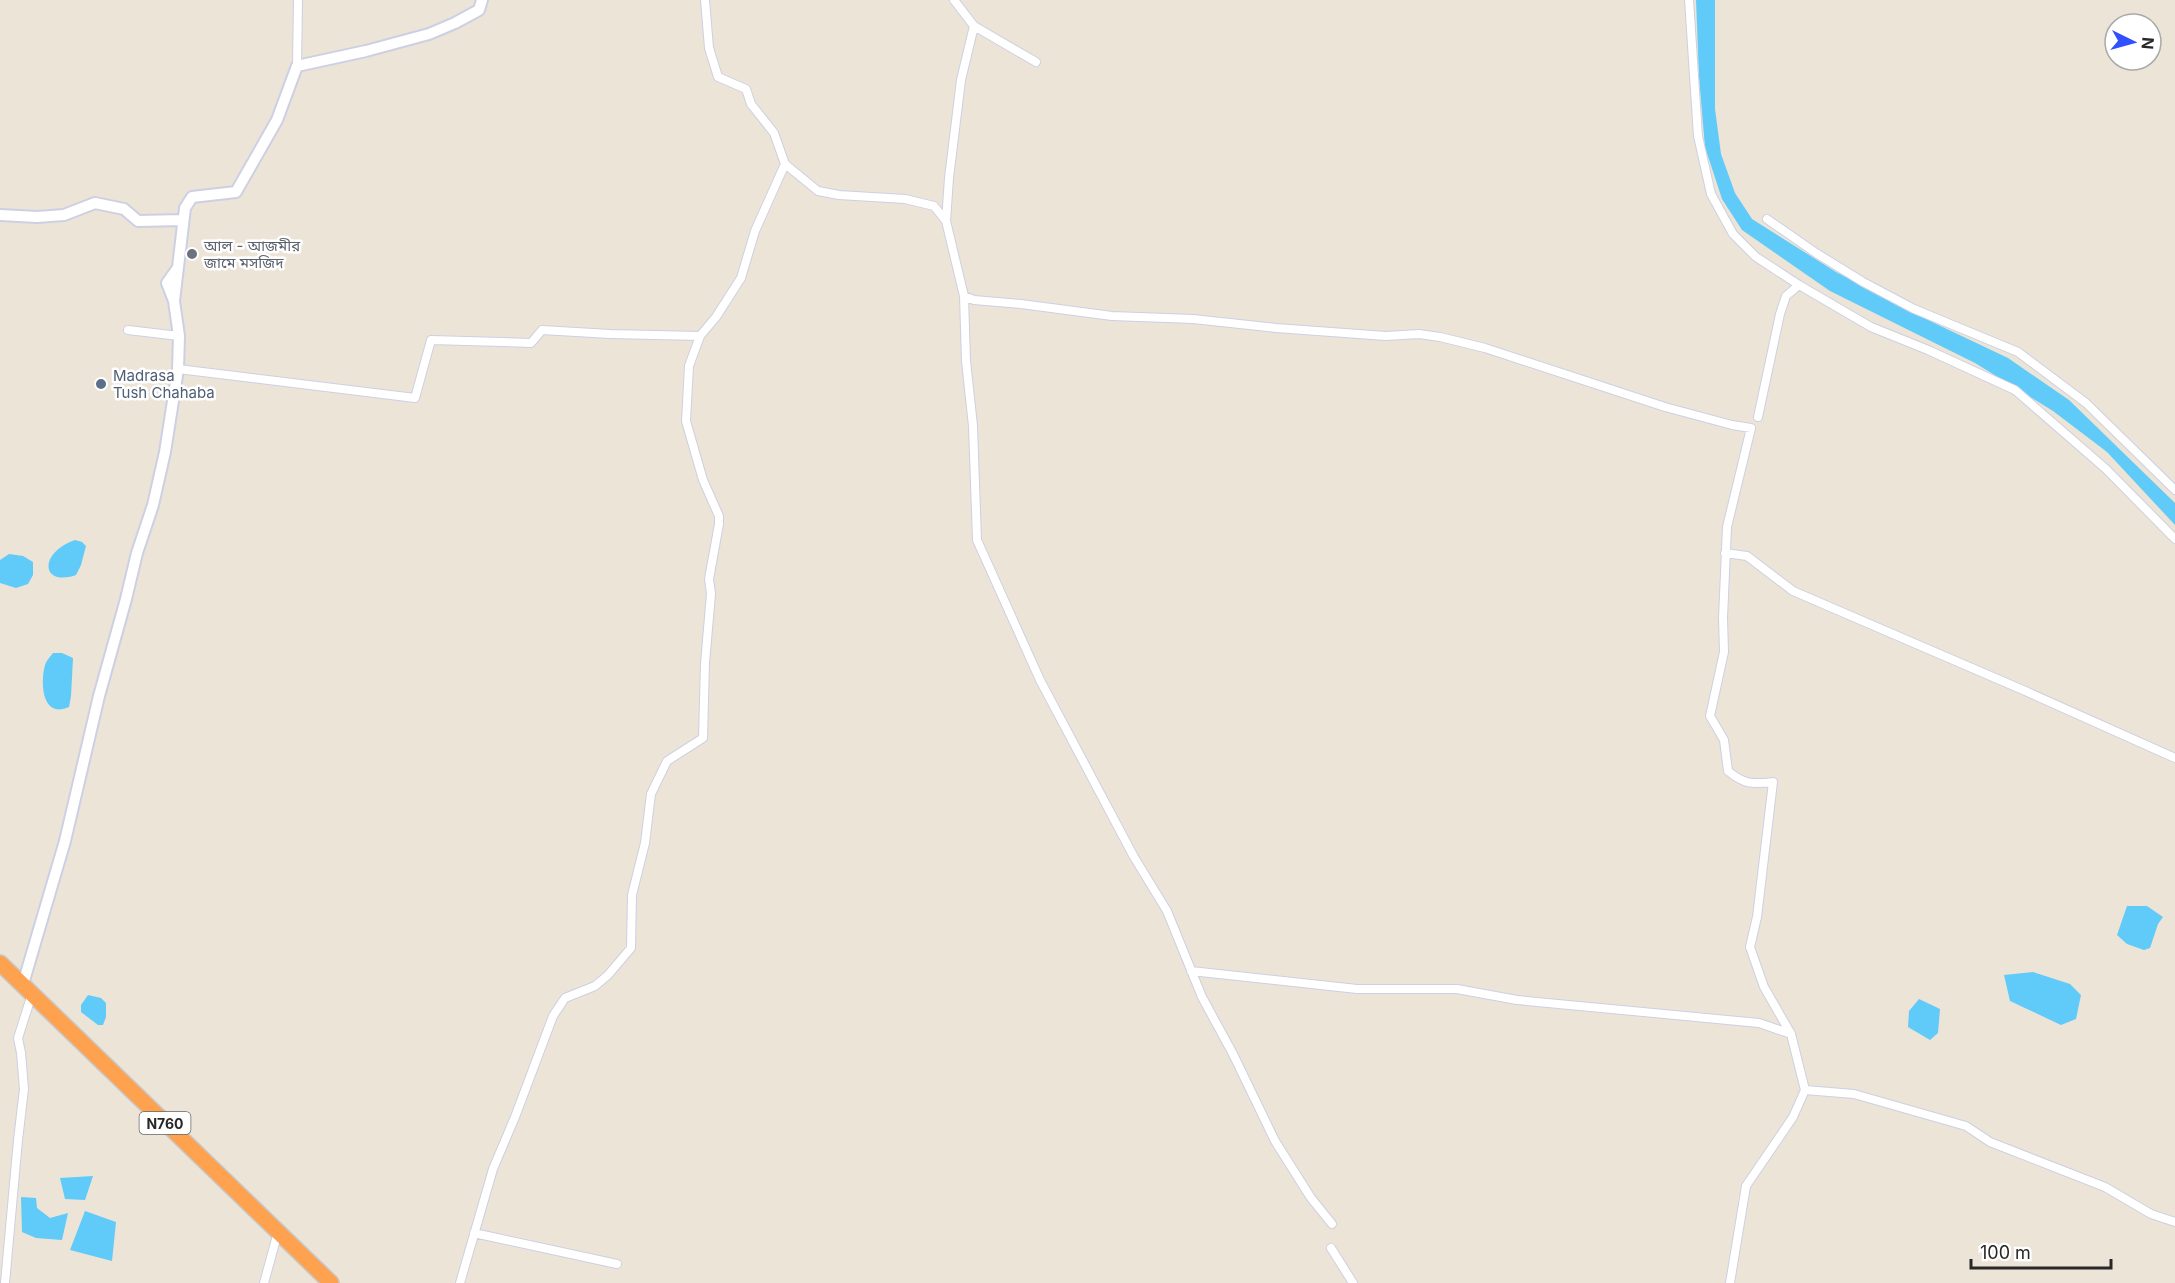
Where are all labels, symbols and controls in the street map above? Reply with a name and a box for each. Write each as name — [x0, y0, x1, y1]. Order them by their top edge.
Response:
north arrow — [2103, 12, 2163, 72]
text: N — [2137, 36, 2158, 50]
place label: আল - আজমীর জামে মসজিদ — [203, 236, 301, 272]
marker: আল - আজমীর জামে মসজিদ — [185, 247, 199, 261]
place label: Madrasa Tush Chahaba — [113, 366, 215, 402]
marker: Madrasa Tush Chahaba — [94, 377, 108, 391]
road number: N760 — [140, 1112, 190, 1134]
scale bar — [1971, 1232, 2110, 1270]
text: 100 m — [1980, 1242, 2031, 1263]

